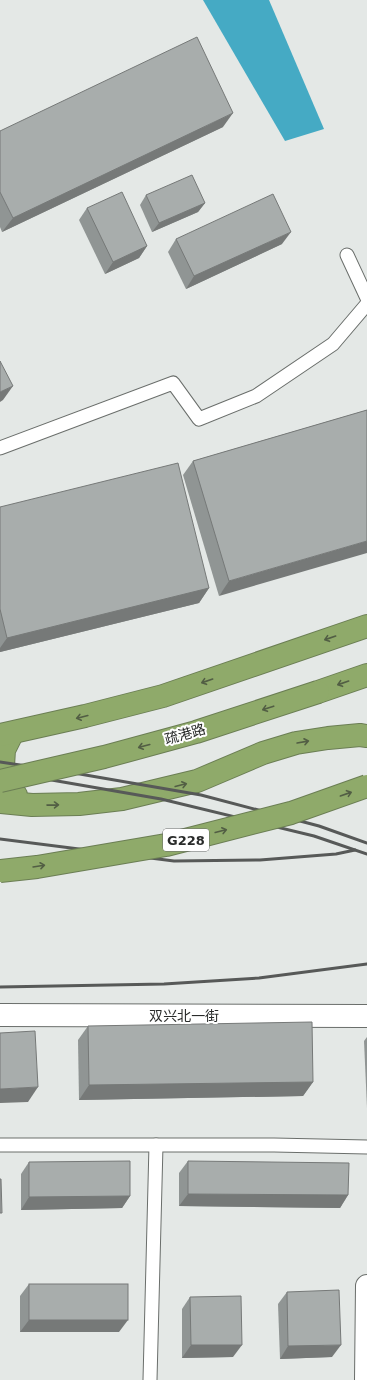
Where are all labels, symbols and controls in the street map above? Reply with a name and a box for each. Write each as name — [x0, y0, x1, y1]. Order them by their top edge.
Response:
one-way arrow — [325, 635, 337, 643]
one-way arrow — [202, 677, 214, 685]
one-way arrow — [337, 680, 349, 688]
one-way arrow — [262, 705, 275, 712]
one-way arrow — [76, 714, 89, 721]
street label: 疏港路 — [163, 721, 207, 747]
one-way arrow — [296, 738, 309, 746]
one-way arrow — [137, 743, 150, 750]
one-way arrow — [174, 781, 187, 788]
one-way arrow — [339, 790, 352, 797]
one-way arrow — [46, 801, 59, 808]
one-way arrow — [214, 826, 227, 834]
road number: G228 — [163, 829, 209, 851]
one-way arrow — [32, 862, 45, 870]
street label: 双兴北一街 — [149, 1008, 219, 1024]

